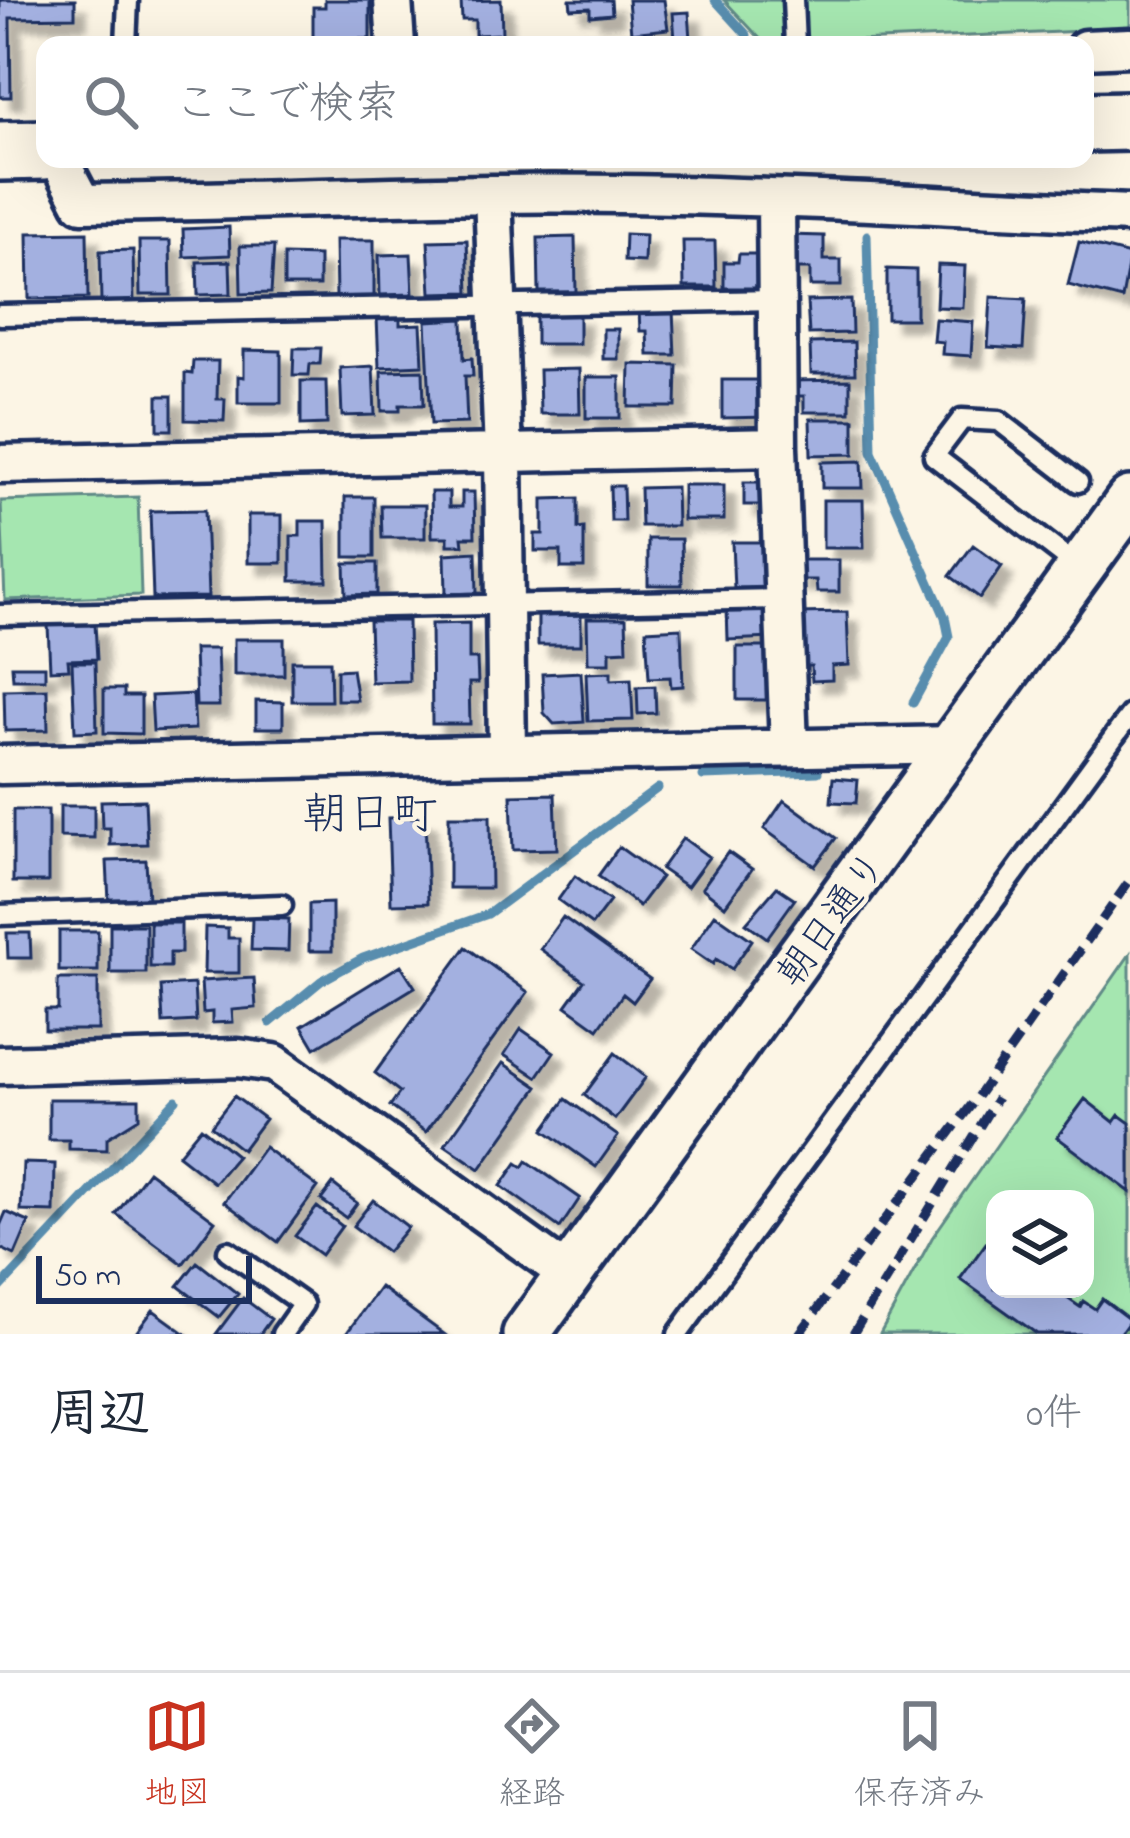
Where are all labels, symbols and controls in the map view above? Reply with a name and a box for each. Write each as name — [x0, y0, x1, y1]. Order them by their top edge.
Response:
search box — [36, 36, 1094, 168]
icon: search — [78, 69, 144, 135]
text: ここで検索 — [174, 73, 399, 139]
district label: 朝日町 — [302, 784, 438, 850]
street label: 朝日通り — [765, 841, 903, 1001]
map controls — [986, 1190, 1094, 1298]
button: layers — [986, 1190, 1094, 1298]
scale bar — [36, 1250, 252, 1303]
text: 50 m — [54, 1253, 121, 1301]
text: 周辺 — [48, 1379, 150, 1454]
text: 0件 — [1026, 1387, 1082, 1444]
tab: 地図 — [144, 1693, 210, 1819]
tab: 経路 — [499, 1693, 565, 1819]
tab: 保存済み — [854, 1693, 986, 1819]

